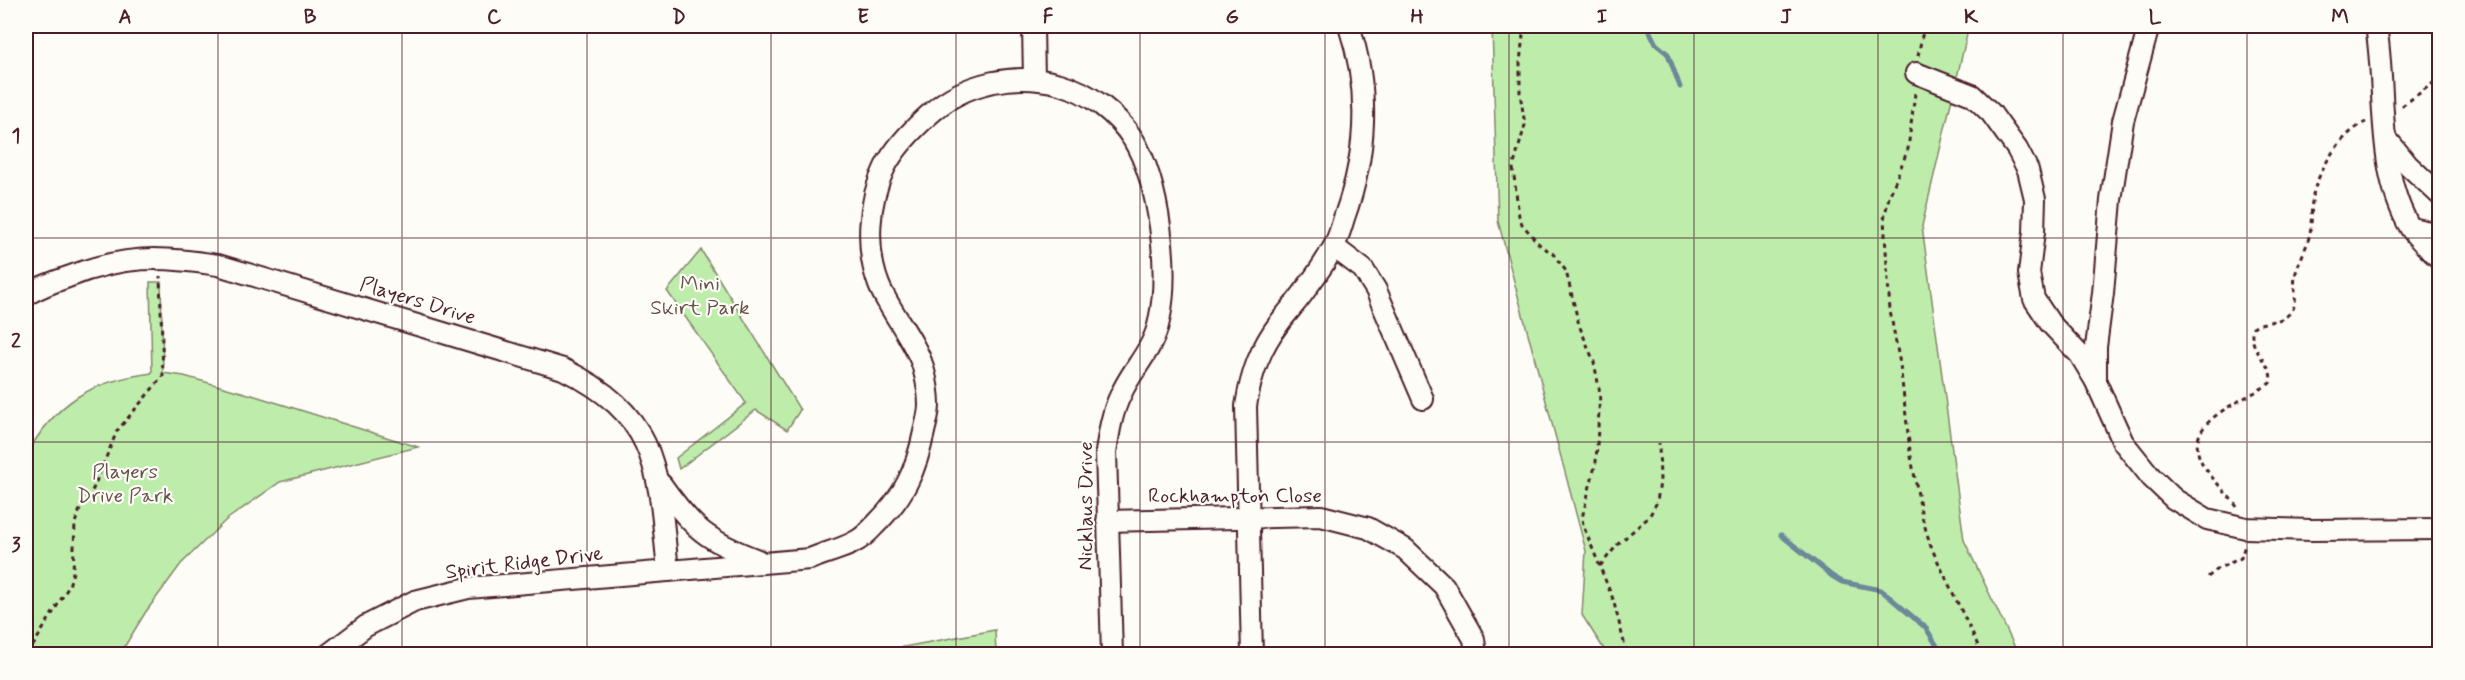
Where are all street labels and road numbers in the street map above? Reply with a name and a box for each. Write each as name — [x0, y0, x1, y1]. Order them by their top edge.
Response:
street label: Players Drive — [356, 270, 479, 332]
street label: Nicklaus Drive — [1072, 441, 1100, 571]
street label: Rockhampton Close — [1148, 482, 1322, 510]
street label: Spirit Ridge Drive — [444, 539, 605, 587]

